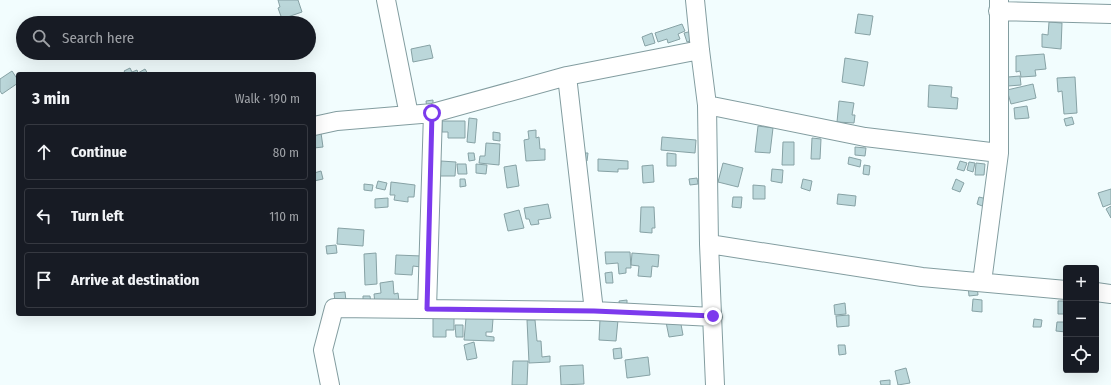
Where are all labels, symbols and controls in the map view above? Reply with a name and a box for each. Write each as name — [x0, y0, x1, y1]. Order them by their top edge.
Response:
search box — [16, 16, 316, 60]
icon: search — [30, 27, 52, 49]
text: Search here — [62, 29, 134, 47]
text: 3 min — [32, 88, 70, 109]
text: Walk · 190 m — [235, 91, 300, 106]
route start — [423, 104, 441, 122]
icon: ahead — [33, 141, 55, 163]
text: Continue — [71, 143, 127, 161]
text: 80 m — [273, 145, 299, 160]
icon: left — [33, 205, 55, 227]
text: Turn left — [71, 207, 124, 225]
text: 110 m — [269, 209, 299, 224]
map controls — [1063, 265, 1099, 373]
button: + — [1063, 265, 1099, 301]
icon: arrive — [33, 269, 55, 291]
text: Arrive at destination — [71, 271, 199, 289]
button: − — [1063, 301, 1099, 337]
route end — [704, 307, 722, 325]
button: locate — [1063, 337, 1099, 373]

